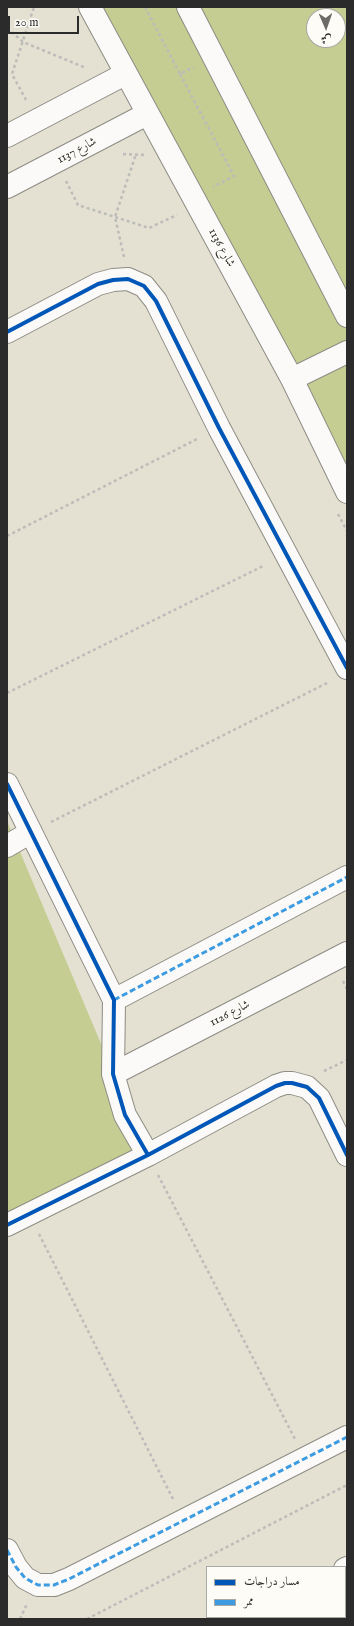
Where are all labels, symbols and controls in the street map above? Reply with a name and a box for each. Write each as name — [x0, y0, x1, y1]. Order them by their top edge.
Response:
scale bar — [10, 8, 81, 34]
north arrow — [306, 8, 346, 48]
text: 20 m — [15, 15, 38, 30]
text: ش — [321, 32, 332, 46]
street label: شارع 1137 — [55, 135, 99, 167]
street label: شارع 1136 — [205, 226, 237, 270]
street label: شارع 1126 — [208, 998, 252, 1030]
legend — [206, 1566, 346, 1618]
text: مسار دراجات — [244, 1574, 300, 1589]
text: ممر — [244, 1594, 254, 1609]

